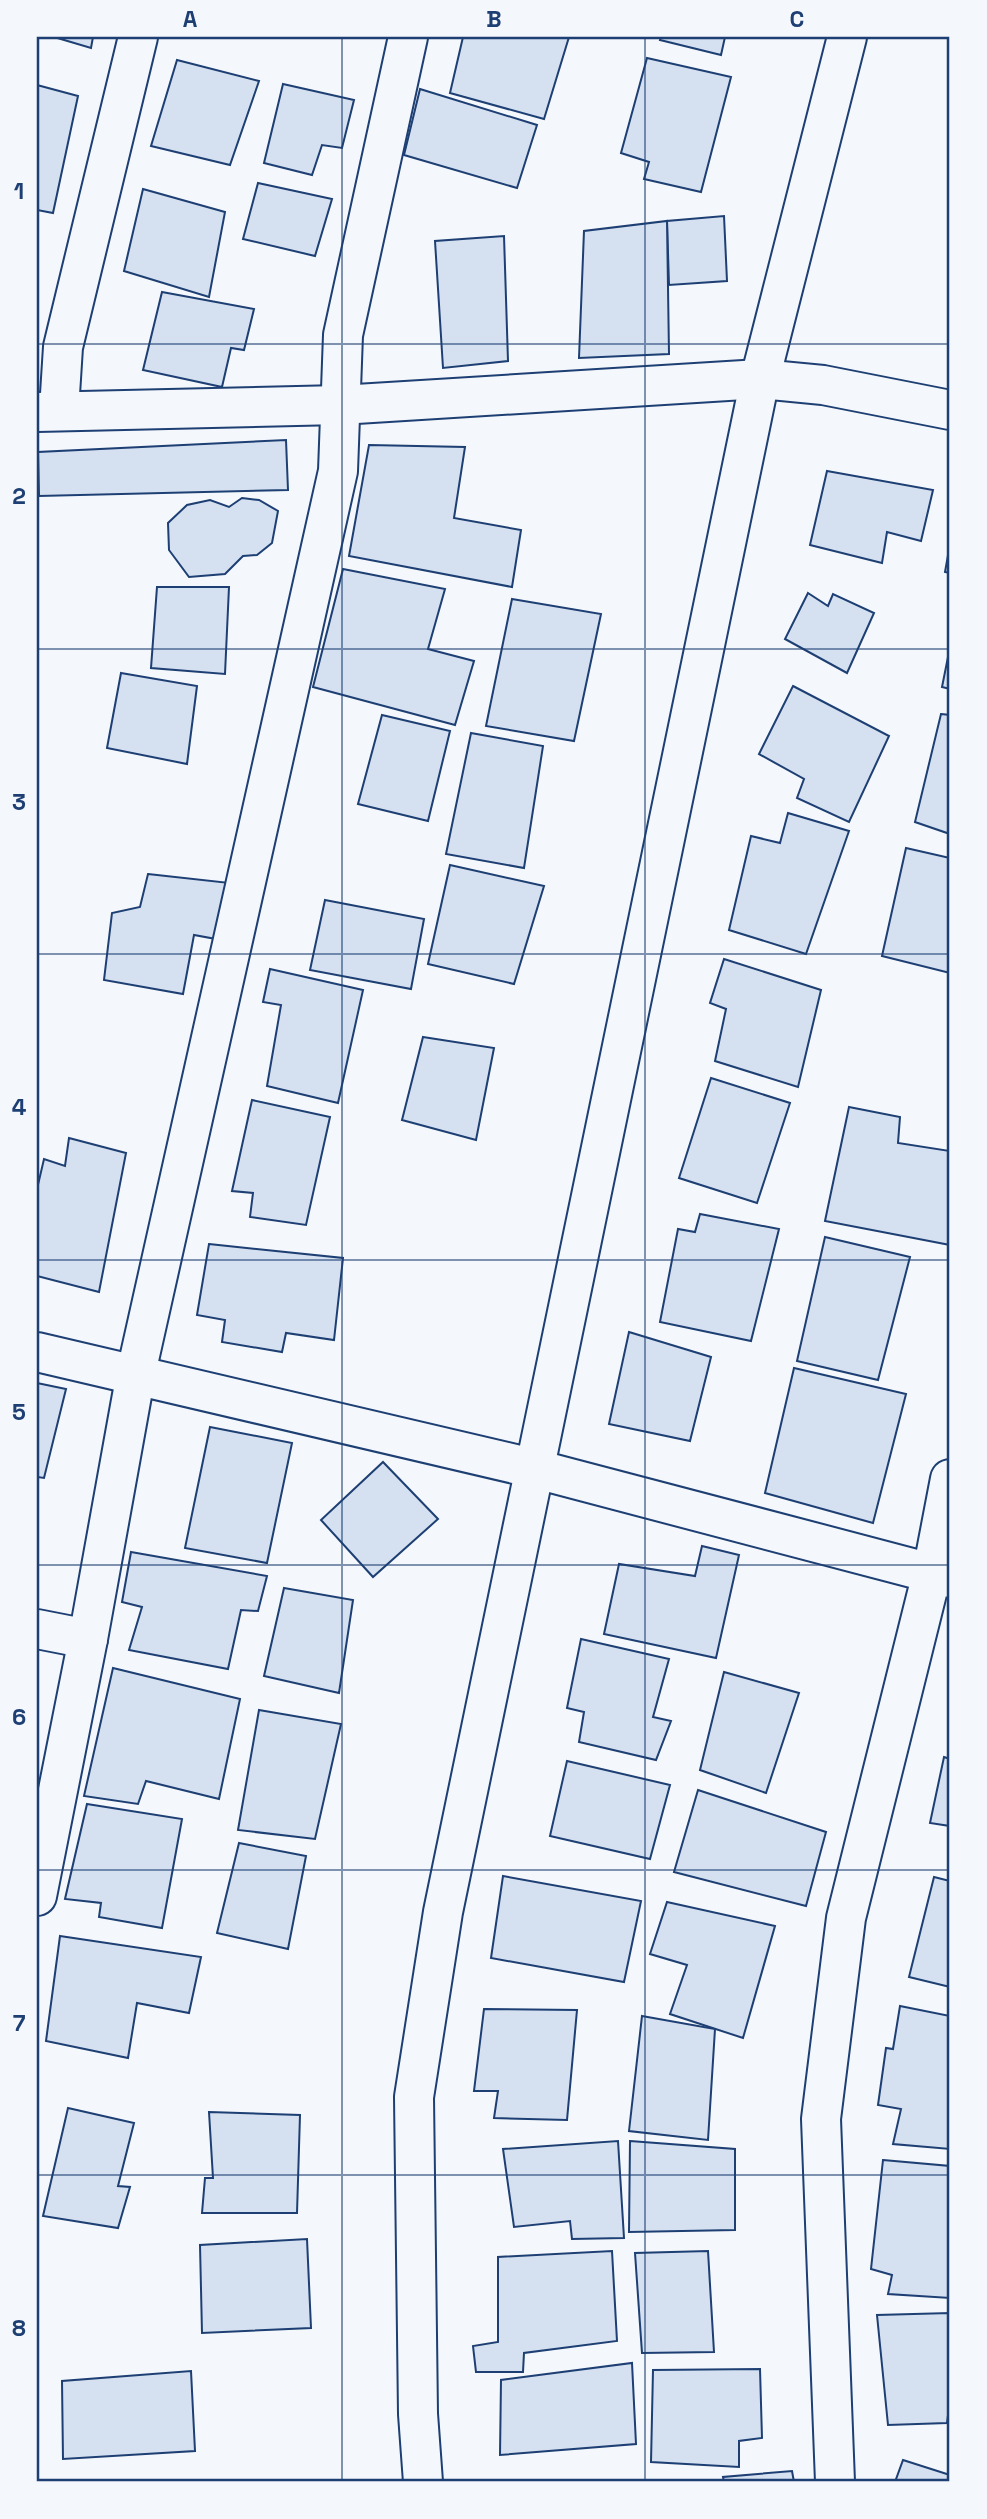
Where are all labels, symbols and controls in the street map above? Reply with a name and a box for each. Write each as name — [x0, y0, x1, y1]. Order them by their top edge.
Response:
text: A — [183, 4, 198, 34]
text: B — [486, 4, 502, 34]
text: C — [790, 4, 804, 34]
text: 1 — [14, 176, 24, 206]
text: 2 — [12, 481, 26, 511]
text: 3 — [12, 787, 26, 817]
text: 4 — [12, 1092, 27, 1122]
text: 5 — [12, 1397, 26, 1427]
text: 6 — [12, 1702, 26, 1732]
text: 7 — [13, 2008, 26, 2038]
text: 8 — [12, 2313, 26, 2343]

